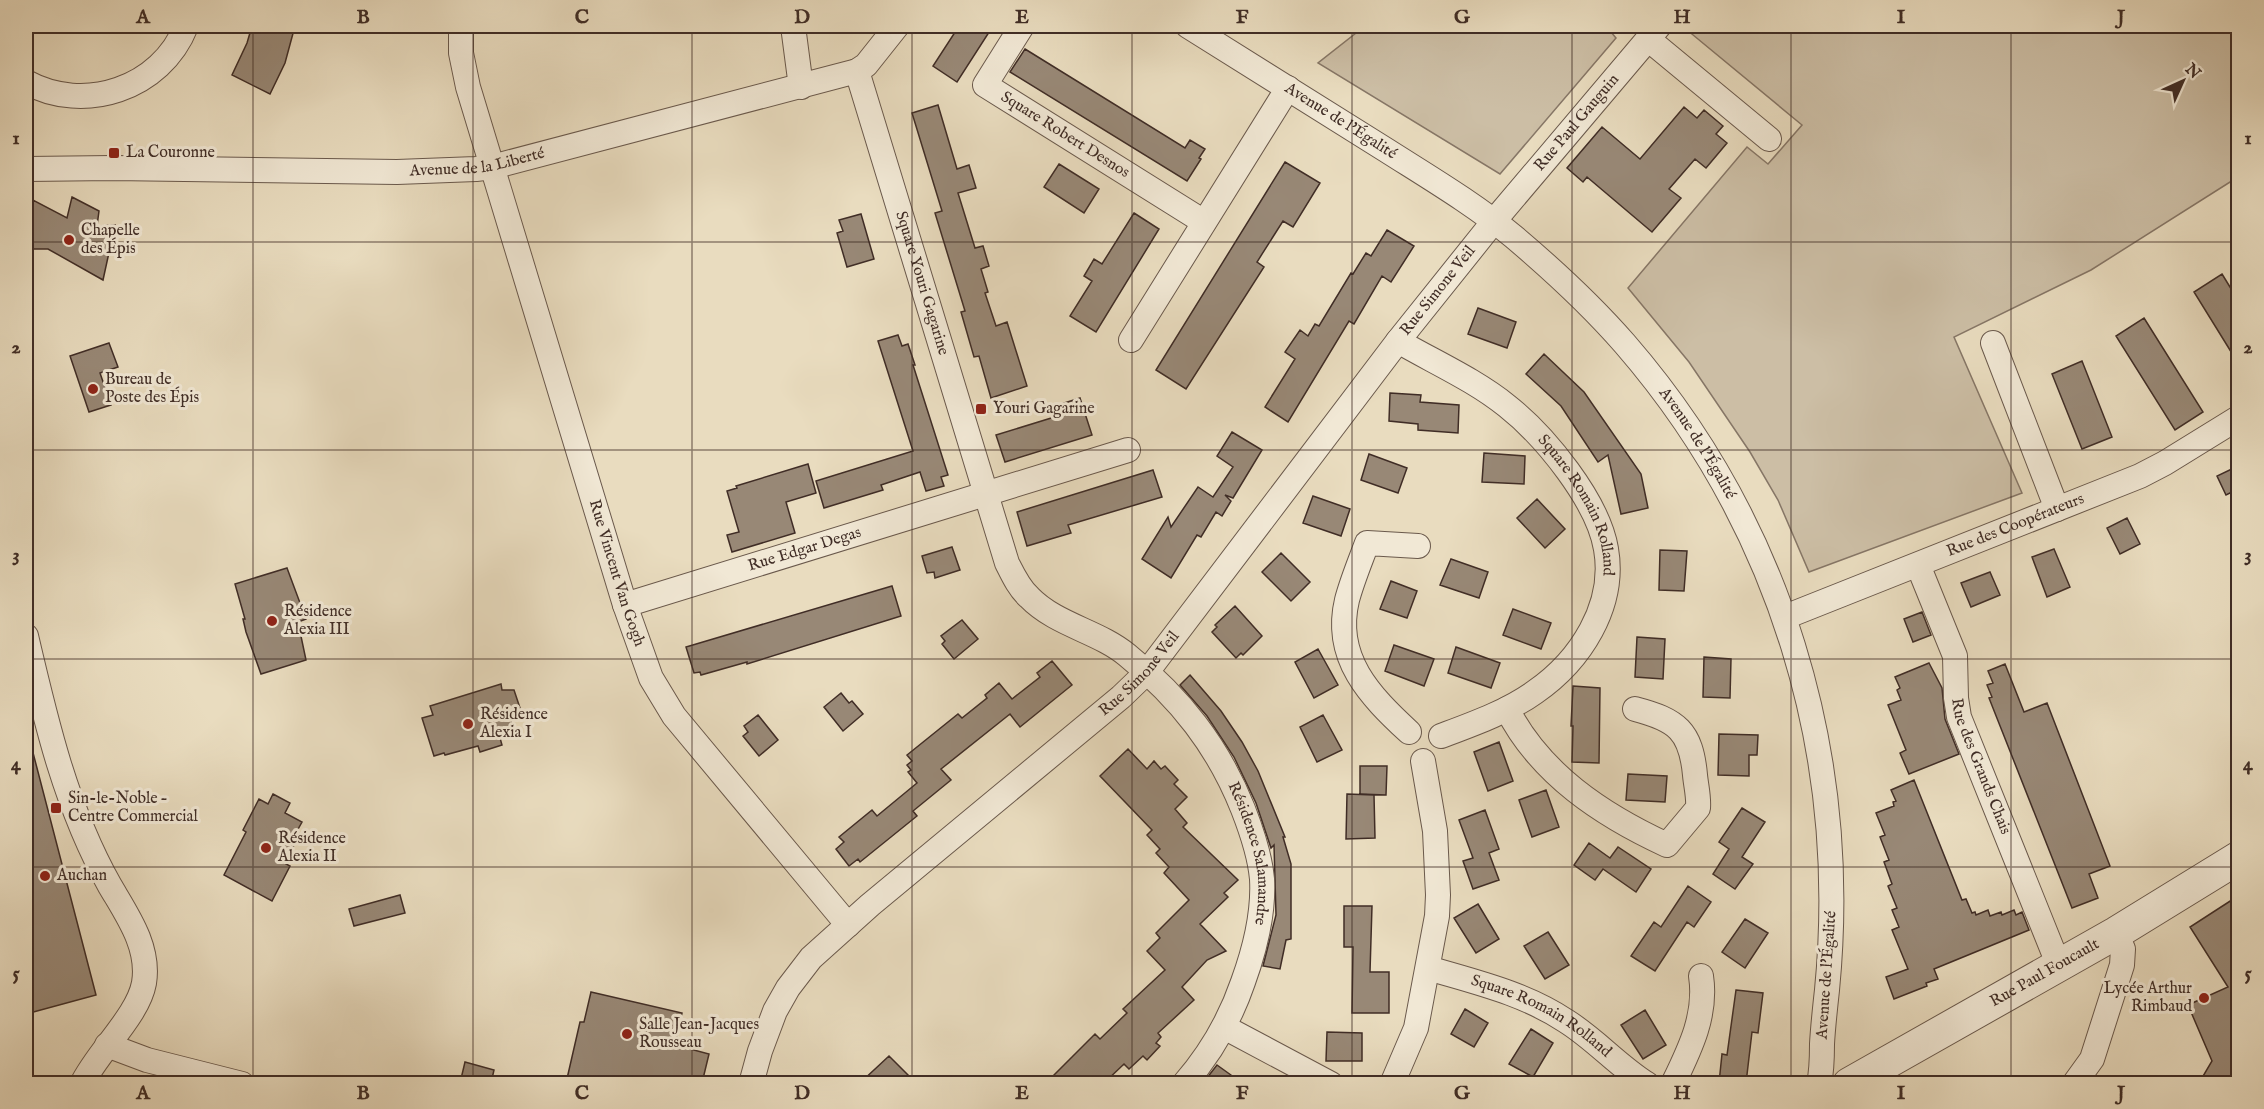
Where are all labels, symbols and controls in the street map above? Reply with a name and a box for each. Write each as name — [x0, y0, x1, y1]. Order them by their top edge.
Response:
text: A — [135, 5, 151, 30]
text: B — [356, 5, 370, 30]
text: C — [575, 5, 589, 30]
text: D — [794, 5, 810, 30]
text: E — [1015, 5, 1029, 30]
text: F — [1236, 5, 1249, 30]
text: G — [1454, 5, 1471, 30]
text: H — [1673, 5, 1691, 30]
text: I — [1897, 5, 1906, 30]
text: J — [2114, 5, 2126, 30]
north arrow — [2153, 51, 2213, 111]
text: N — [2180, 59, 2204, 84]
street label: Rue Paul Gauguin — [1530, 70, 1624, 176]
street label: Avenue de l'Égalité — [1280, 78, 1400, 164]
street label: Square Robert Desnos — [997, 87, 1133, 183]
text: 1 — [12, 126, 20, 151]
text: 1 — [2244, 126, 2252, 151]
place label: La Couronne — [126, 143, 215, 163]
street label: Avenue de la Liberté — [408, 144, 547, 182]
marker: La Couronne — [107, 146, 121, 160]
street label: Square Youri Gagarine — [890, 209, 953, 358]
place label: Chapelle des Épis — [81, 221, 140, 259]
marker: Chapelle des Épis — [62, 233, 76, 247]
street label: Rue Simone Veil — [1396, 241, 1480, 340]
text: 2 — [11, 335, 21, 360]
text: 2 — [2243, 335, 2253, 360]
place label: Bureau de Poste des Épis — [105, 370, 199, 408]
marker: Bureau de Poste des Épis — [86, 382, 100, 396]
street label: Avenue de l'Égalité — [1653, 383, 1740, 503]
place label: Youri Gagarine — [993, 399, 1095, 419]
marker: Youri Gagarine — [974, 402, 988, 416]
street label: Square Romain Rolland — [1533, 431, 1618, 577]
street label: Rue des Coopérateurs — [1944, 489, 2088, 562]
street label: Rue Vincent Van Gogh — [584, 497, 649, 650]
street label: Rue Edgar Degas — [746, 523, 864, 576]
text: 3 — [12, 543, 20, 568]
text: 3 — [2244, 543, 2252, 568]
place label: Résidence Alexia III — [283, 602, 352, 640]
marker: Résidence Alexia III — [265, 614, 279, 628]
street label: Rue Simone Veil — [1095, 627, 1185, 721]
street label: Rue des Grands Chais — [1946, 697, 2015, 838]
place label: Résidence Alexia I — [479, 705, 548, 743]
marker: Résidence Alexia I — [461, 717, 475, 731]
text: 4 — [11, 752, 22, 777]
text: 4 — [2243, 752, 2254, 777]
street label: Résidence Salamandre — [1223, 779, 1272, 927]
place label: Sin-le-Noble – Centre Commercial — [68, 789, 198, 827]
marker: Sin-le-Noble – Centre Commercial — [49, 801, 63, 815]
place label: Résidence Alexia II — [277, 829, 346, 867]
marker: Résidence Alexia II — [259, 841, 273, 855]
place label: Auchan — [56, 866, 107, 886]
marker: Auchan — [38, 869, 52, 883]
street label: Avenue de l'Égalité — [1810, 910, 1841, 1041]
street label: Rue Paul Foucault — [1987, 934, 2103, 1012]
text: 5 — [12, 961, 20, 986]
text: 5 — [2244, 961, 2252, 986]
street label: Square Romain Rolland — [1468, 971, 1616, 1062]
place label: Lycée Arthur Rimbaud — [2103, 979, 2192, 1017]
marker: Lycée Arthur Rimbaud — [2197, 991, 2211, 1005]
place label: Salle Jean-Jacques Rousseau — [639, 1015, 759, 1053]
marker: Salle Jean-Jacques Rousseau — [620, 1027, 634, 1041]
text: A — [135, 1081, 151, 1106]
text: B — [356, 1081, 370, 1106]
text: C — [575, 1081, 589, 1106]
text: D — [794, 1081, 810, 1106]
text: E — [1015, 1081, 1029, 1106]
text: F — [1236, 1081, 1249, 1106]
text: G — [1454, 1081, 1471, 1106]
text: H — [1673, 1081, 1691, 1106]
text: I — [1897, 1081, 1906, 1106]
text: J — [2114, 1081, 2126, 1106]

